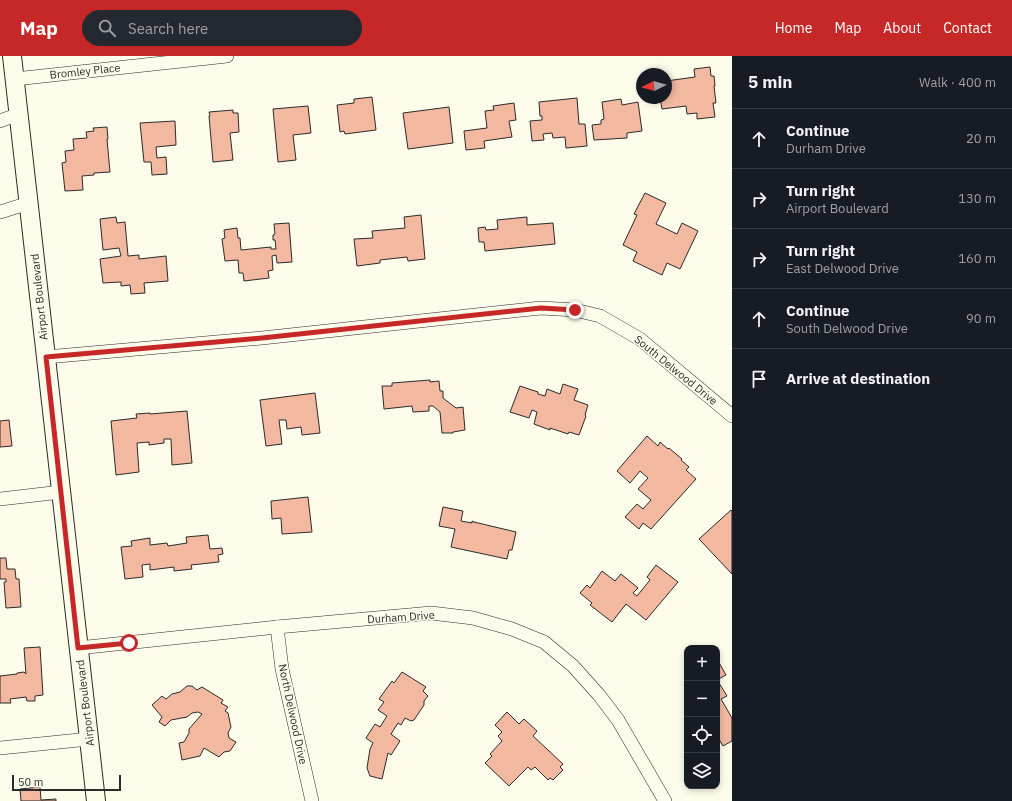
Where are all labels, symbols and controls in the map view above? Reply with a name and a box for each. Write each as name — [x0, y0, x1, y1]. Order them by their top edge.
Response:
search box — [82, 10, 362, 46]
text: Map — [20, 16, 58, 40]
icon: search — [96, 17, 118, 39]
text: Search here — [128, 19, 208, 38]
text: Home — [775, 19, 812, 37]
text: Map — [834, 19, 861, 37]
text: About — [883, 19, 921, 37]
text: Contact — [943, 19, 992, 37]
street label: Bromley Place — [49, 60, 121, 82]
north arrow — [636, 68, 672, 104]
text: 5 min — [748, 71, 792, 93]
text: Walk · 400 m — [919, 74, 996, 91]
text: Continue — [786, 121, 850, 140]
icon: ahead — [748, 128, 770, 150]
text: 20 m — [966, 130, 996, 147]
text: Durham Drive — [786, 140, 866, 157]
text: Turn right — [786, 181, 855, 200]
icon: right — [748, 188, 770, 210]
text: 130 m — [958, 190, 996, 207]
text: Airport Boulevard — [786, 200, 889, 217]
text: Turn right — [786, 241, 855, 260]
icon: right — [748, 248, 770, 270]
text: 160 m — [958, 250, 996, 267]
street label: Airport Boulevard — [27, 253, 51, 341]
text: East Delwood Drive — [786, 260, 899, 277]
route end — [566, 301, 584, 319]
text: Continue — [786, 301, 850, 320]
icon: ahead — [748, 308, 770, 330]
text: 90 m — [966, 310, 996, 327]
text: South Delwood Drive — [786, 320, 908, 337]
street label: South Delwood Drive — [632, 332, 720, 408]
icon: arrive — [748, 368, 770, 390]
text: Arrive at destination — [786, 369, 930, 388]
street label: Durham Drive — [367, 608, 435, 626]
route start — [120, 634, 138, 652]
map controls — [684, 645, 720, 789]
button: + — [684, 645, 720, 681]
street label: Airport Boulevard — [73, 659, 97, 747]
street label: North Delwood Drive — [276, 663, 310, 765]
button: − — [684, 681, 720, 717]
button: locate — [684, 717, 720, 753]
button: layers — [684, 753, 720, 789]
scale bar — [12, 773, 121, 792]
text: 50 m — [18, 775, 43, 789]

